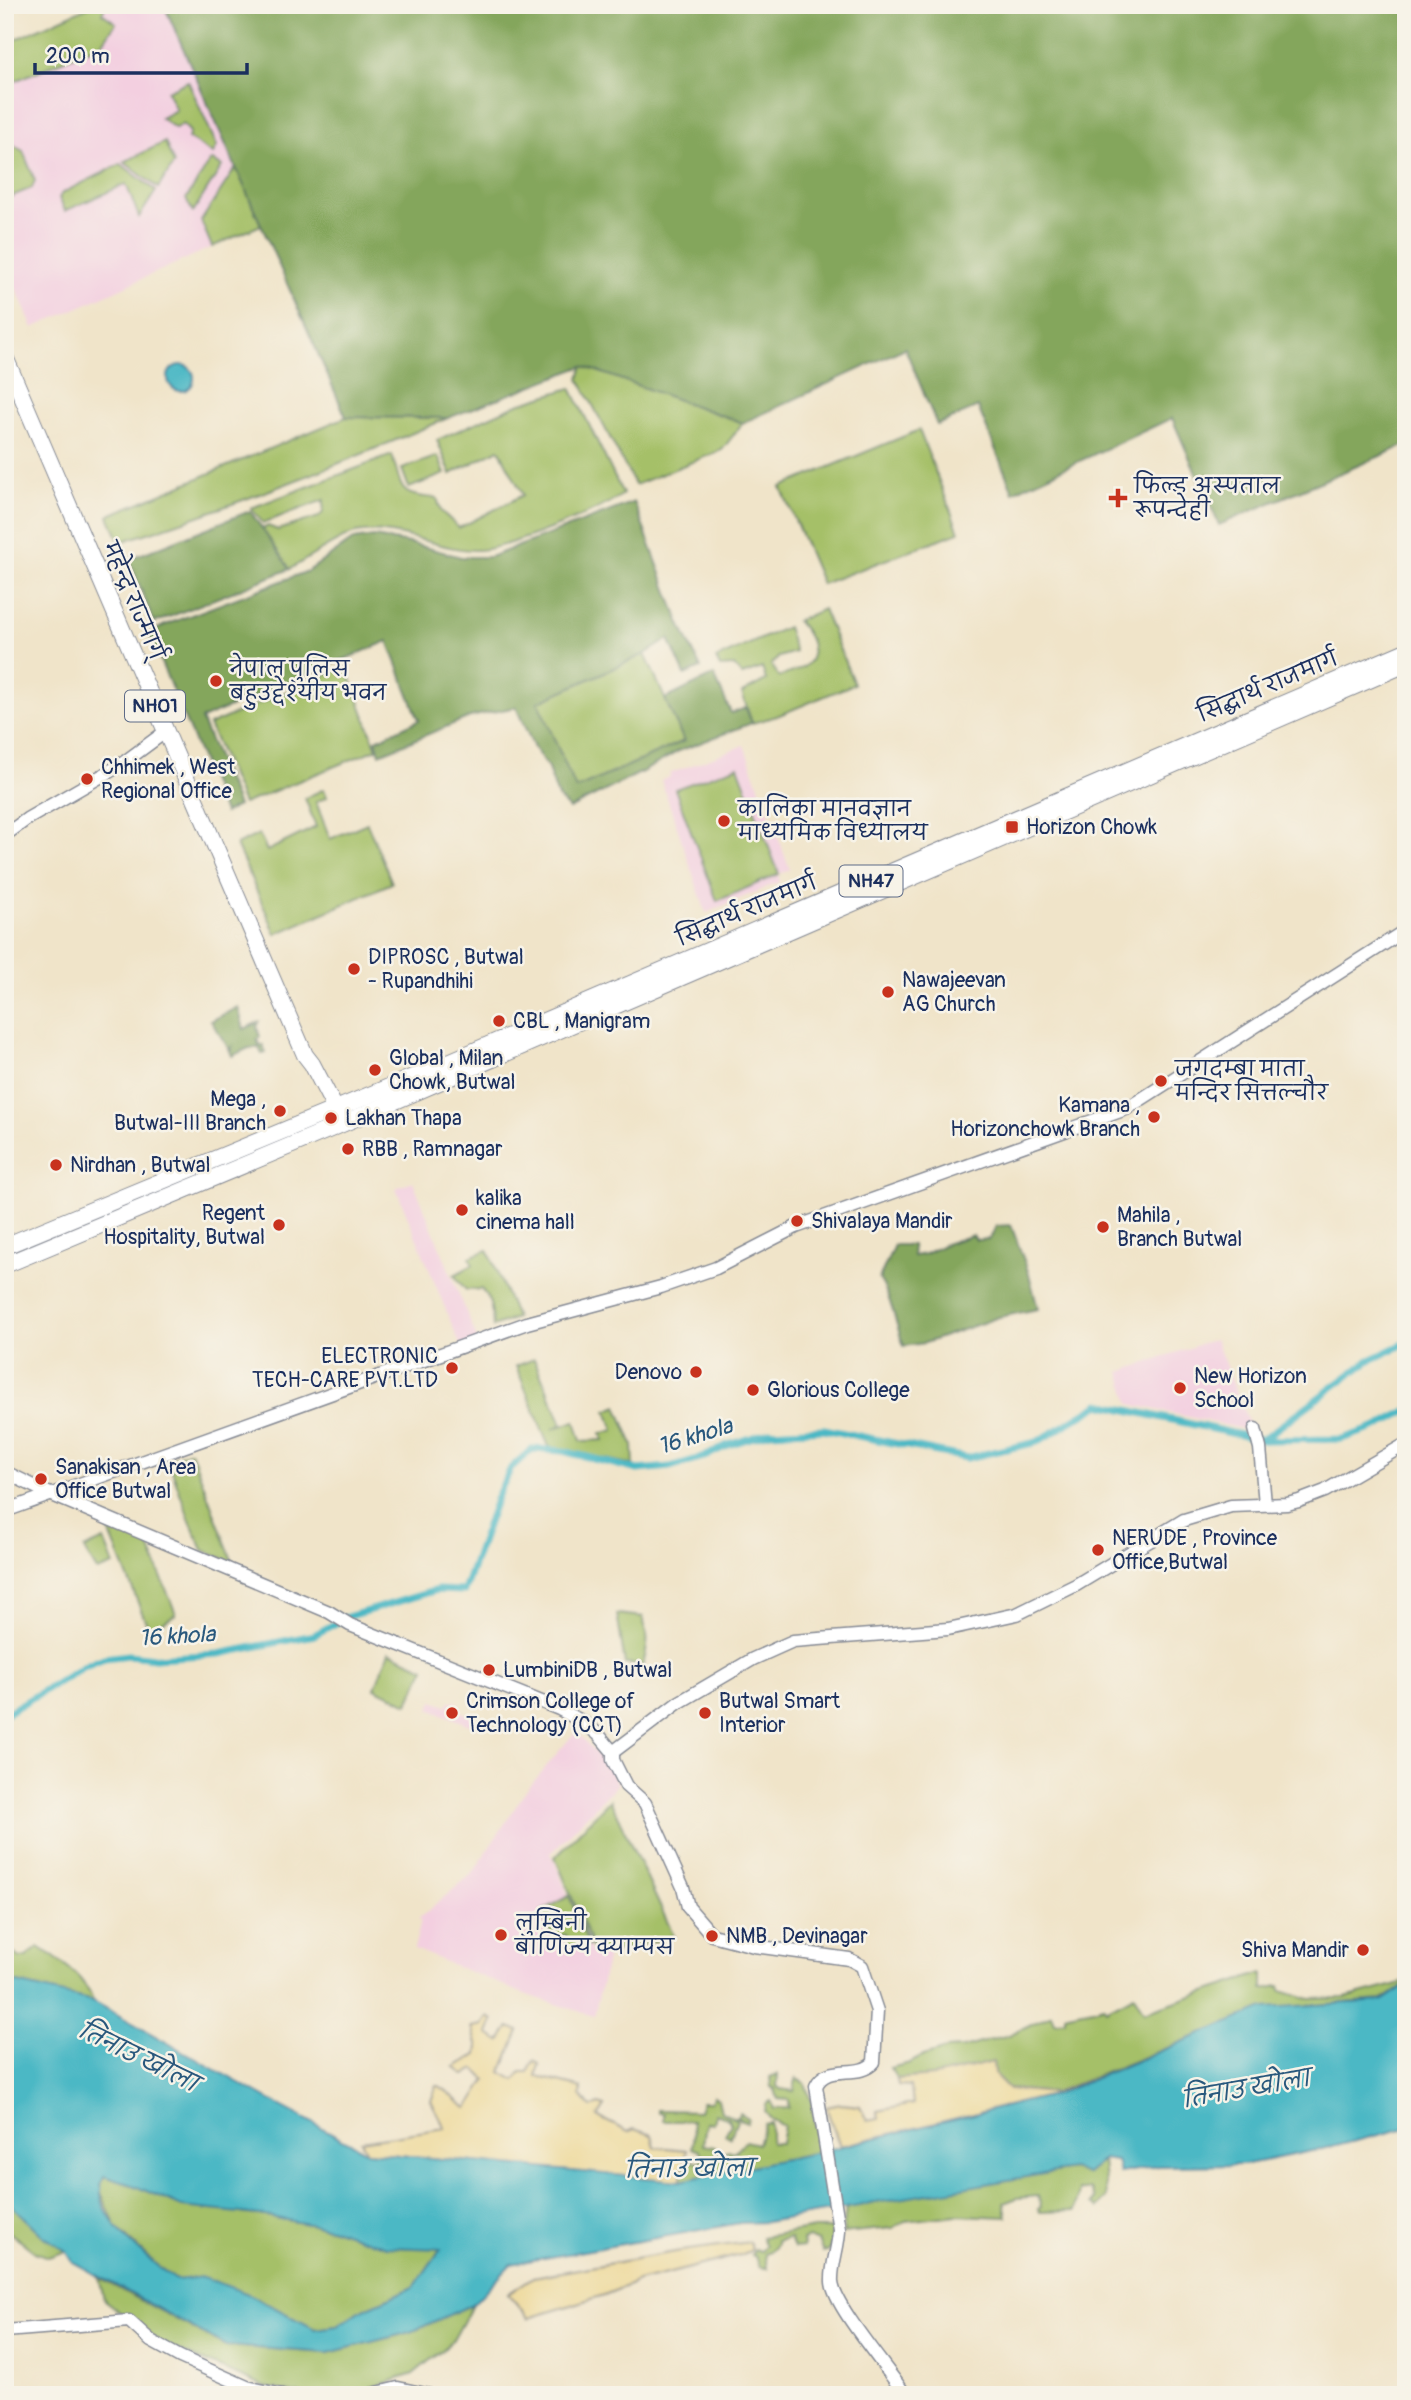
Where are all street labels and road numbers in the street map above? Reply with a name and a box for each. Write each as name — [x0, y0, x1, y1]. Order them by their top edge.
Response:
street label: महेन्द्र राज्मार्ग् — [94, 535, 175, 666]
street label: सिद्धार्थ राजमार्ग — [1191, 641, 1343, 729]
road number: NH01 — [125, 691, 185, 722]
street label: सिद्धार्थ राजमार्ग — [670, 865, 822, 953]
road number: NH47 — [840, 866, 903, 897]

